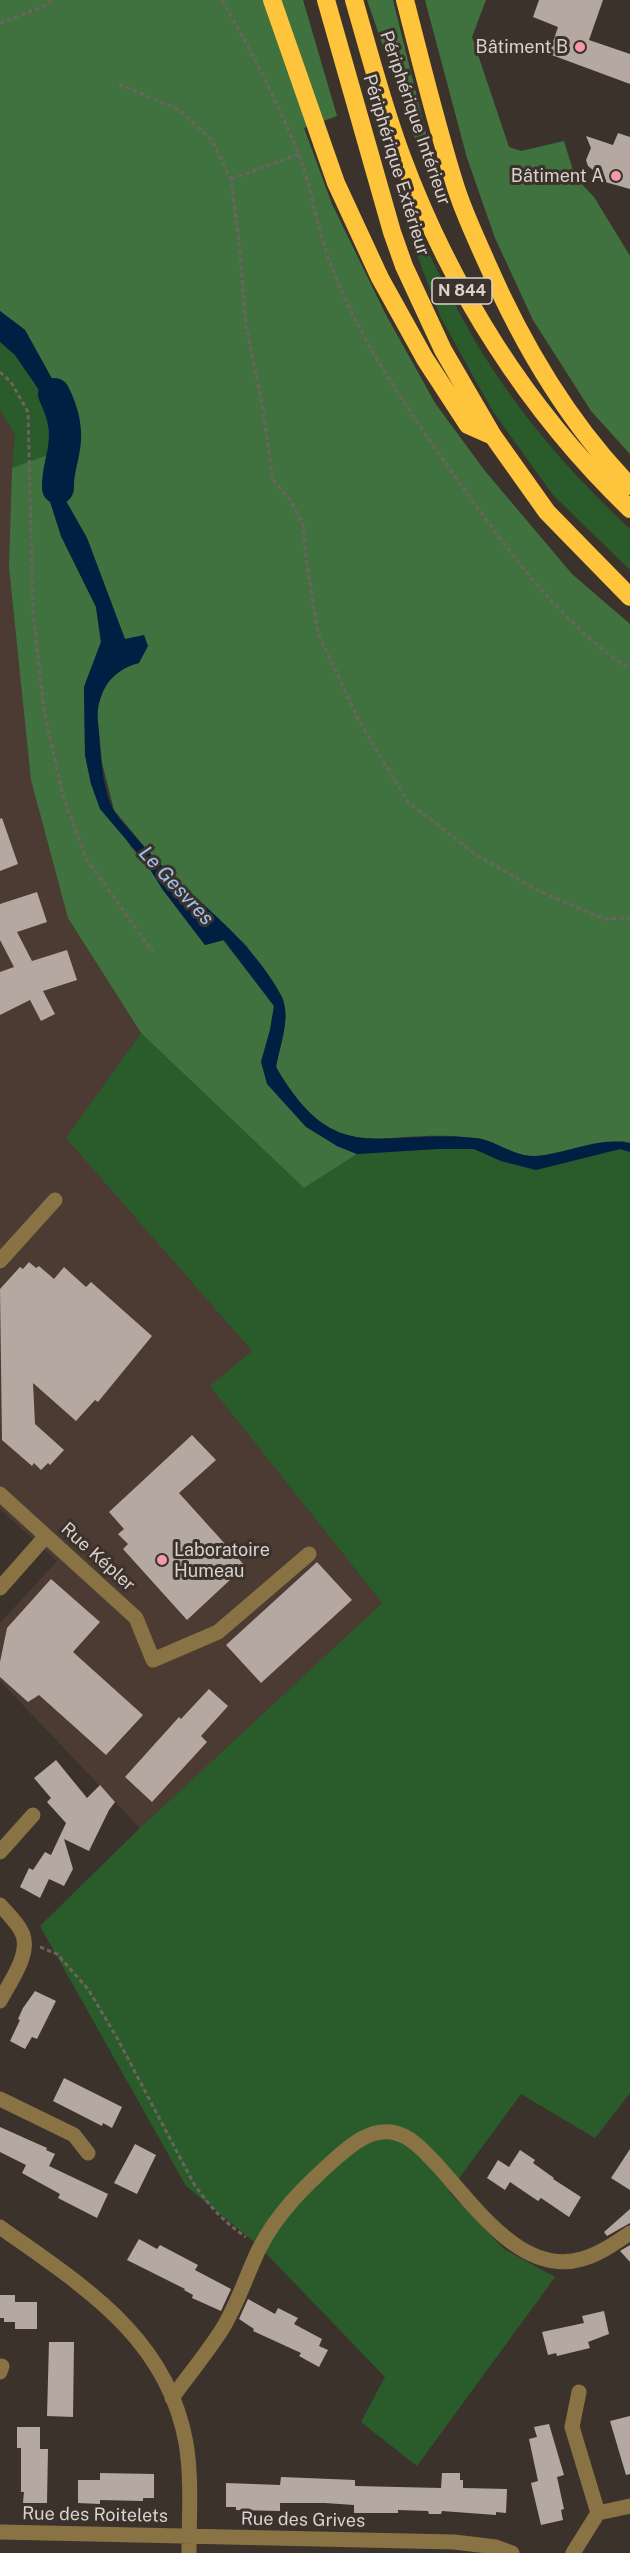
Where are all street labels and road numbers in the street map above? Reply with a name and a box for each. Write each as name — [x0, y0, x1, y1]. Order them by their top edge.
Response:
street label: Périphérique Intérieur — [375, 28, 455, 208]
street label: Périphérique Extérieur — [358, 72, 434, 258]
road number: N 844 — [432, 278, 492, 304]
street label: Rue Képler — [57, 1518, 139, 1596]
street label: Rue des Roitelets — [22, 2503, 168, 2527]
street label: Rue des Grives — [241, 2508, 365, 2532]

